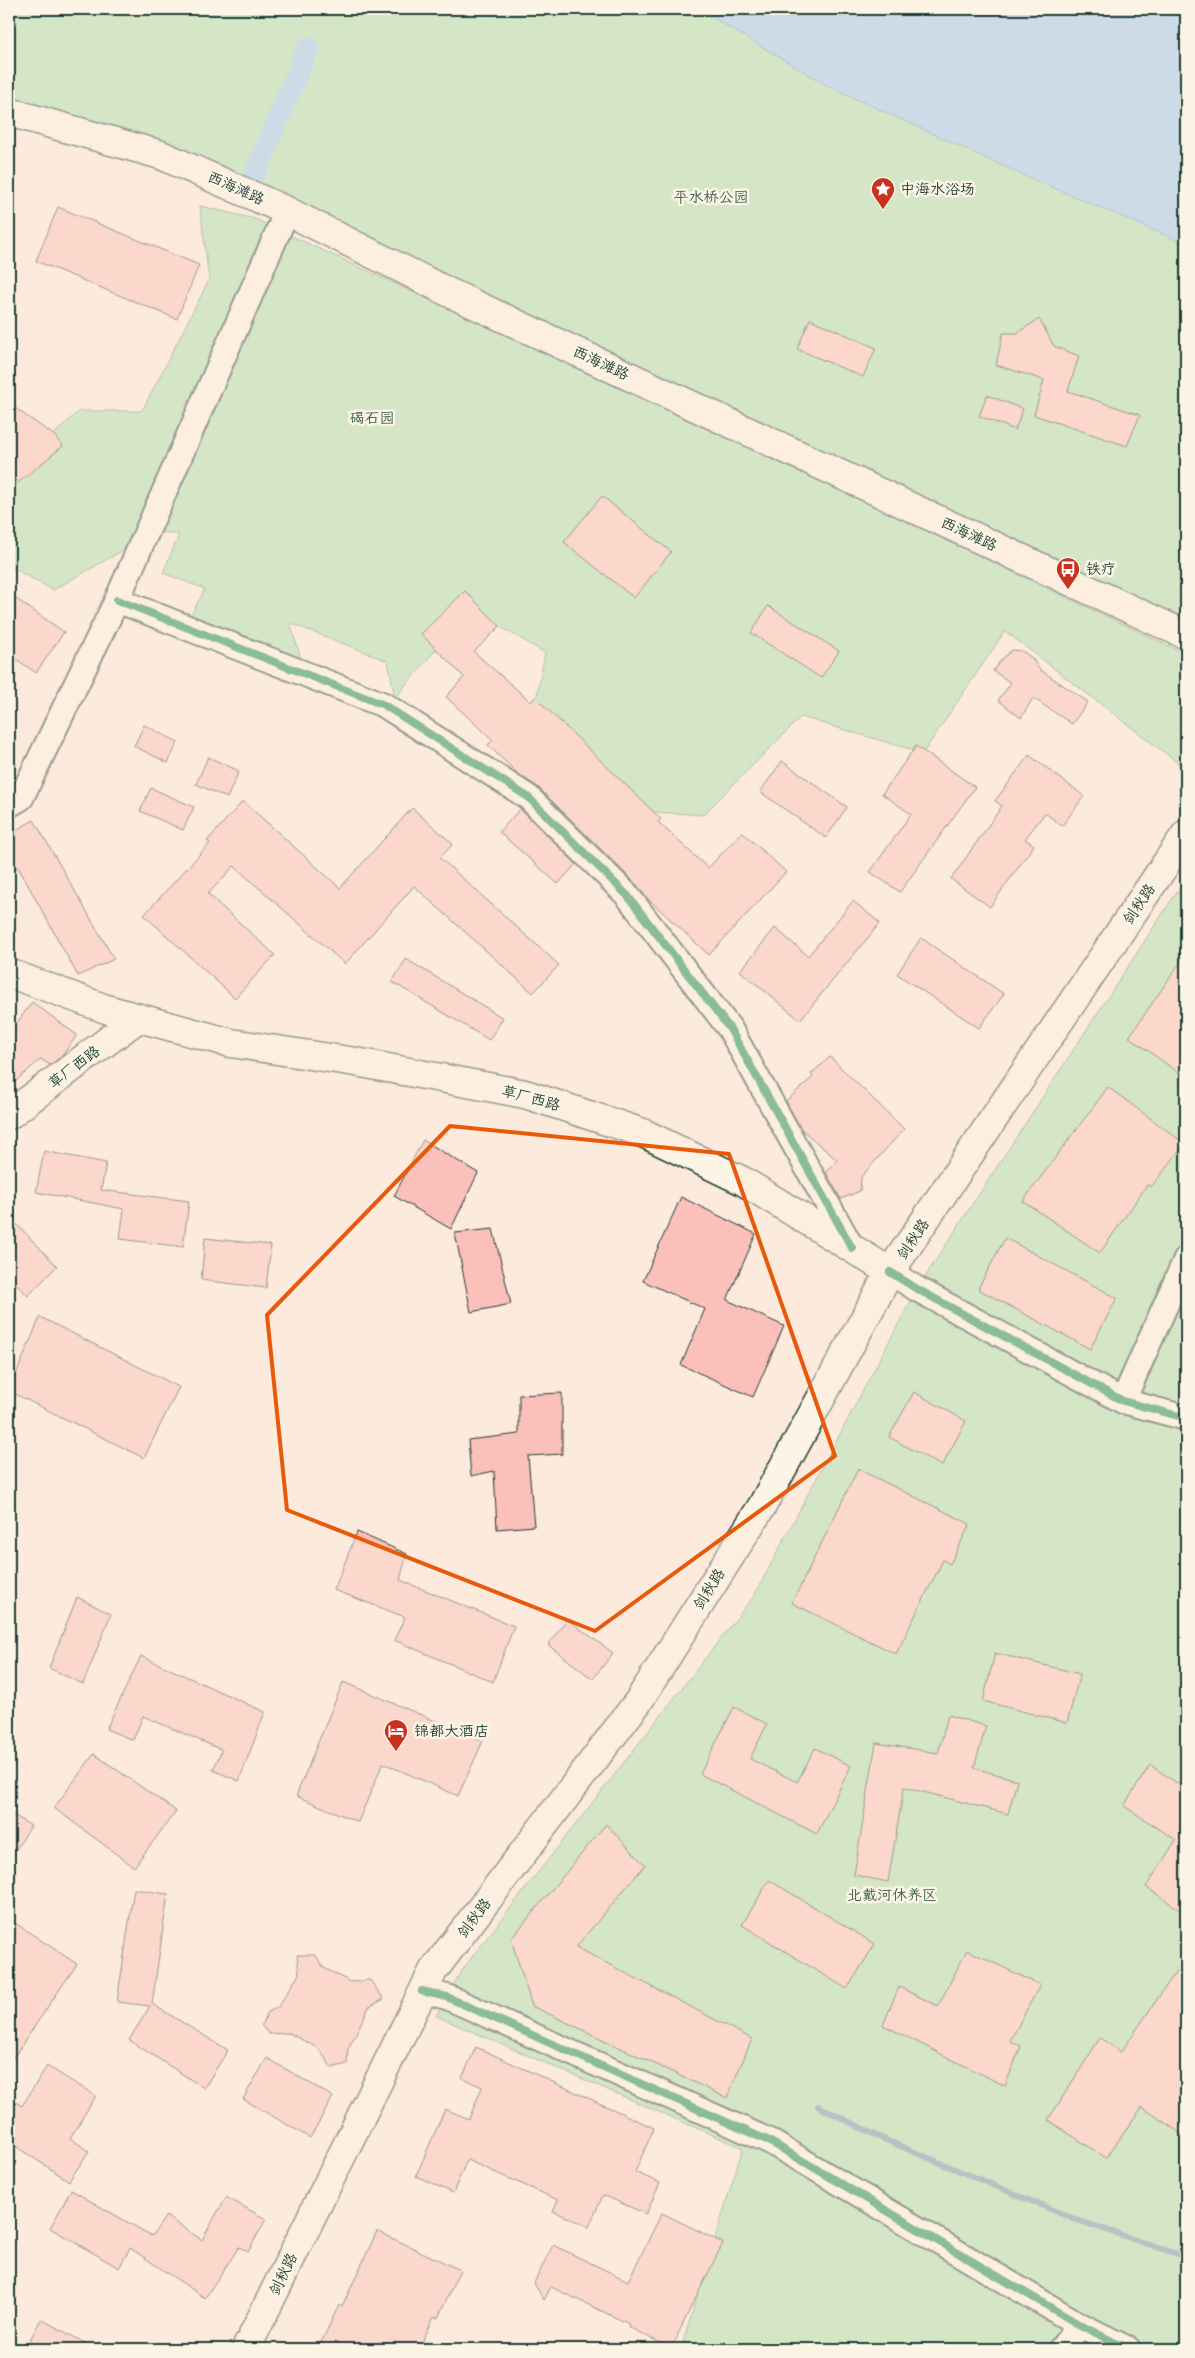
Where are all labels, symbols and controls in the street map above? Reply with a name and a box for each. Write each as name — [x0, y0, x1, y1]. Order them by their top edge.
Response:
street label: 西海滩路 — [205, 164, 269, 209]
place icon: 中海水浴场 — [870, 176, 896, 210]
place label: 中海水浴场 — [900, 176, 975, 199]
park label: 平水桥公园 — [673, 184, 749, 207]
street label: 西海滩路 — [570, 339, 634, 385]
park label: 碣石园 — [349, 405, 395, 428]
street label: 西海滩路 — [938, 510, 1002, 556]
bus stop icon: 铁疗 — [1055, 556, 1081, 590]
place label: 铁疗 — [1086, 556, 1116, 579]
street label: 剑秋路 — [1116, 878, 1160, 928]
street label: 草厂西路 — [42, 1039, 104, 1093]
street label: 草厂西路 — [499, 1078, 563, 1115]
street label: 剑秋路 — [890, 1213, 934, 1263]
street label: 剑秋路 — [686, 1563, 729, 1613]
hotel icon: 锦都大酒店 — [383, 1718, 409, 1752]
place label: 锦都大酒店 — [414, 1718, 489, 1741]
park label: 北戴河休养区 — [847, 1882, 937, 1905]
street label: 剑秋路 — [450, 1892, 496, 1942]
street label: 剑秋路 — [261, 2248, 302, 2299]

